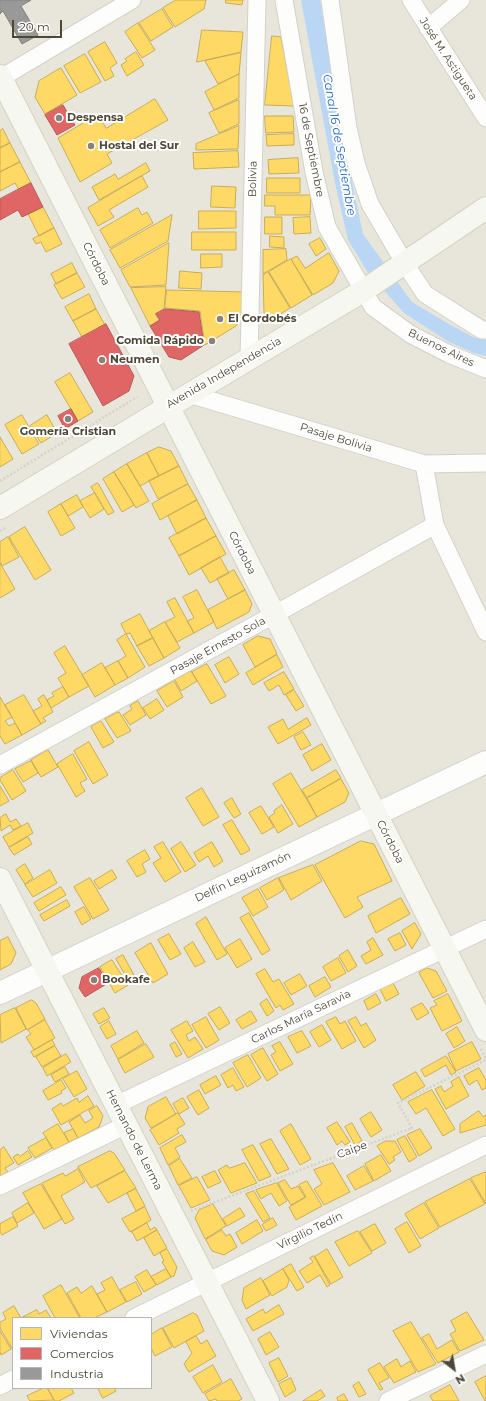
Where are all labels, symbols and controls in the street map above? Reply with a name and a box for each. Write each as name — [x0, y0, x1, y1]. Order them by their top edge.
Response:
scale bar — [14, 12, 64, 38]
street label: José M. Astigueta — [416, 15, 480, 103]
text: 20 m — [19, 19, 50, 34]
water label: Canal 16 de Septiembre — [319, 73, 359, 217]
street label: 16 de Septiembre — [295, 102, 327, 198]
place label: Despensa — [67, 111, 124, 125]
marker: Despensa — [54, 113, 64, 123]
place label: Hostal del Sur — [99, 139, 179, 153]
marker: Hostal del Sur — [86, 141, 96, 151]
street label: Bolivia — [246, 161, 260, 197]
street label: Córdoba — [79, 240, 113, 288]
place label: El Cordobés — [228, 312, 297, 326]
marker: El Cordobés — [215, 314, 225, 324]
street label: Buenos Aires — [406, 326, 476, 370]
place label: Comida Rápido — [116, 334, 204, 348]
street label: Avenida Independencia — [164, 335, 284, 411]
marker: Comida Rápido — [207, 336, 217, 346]
place label: Neumen — [110, 353, 160, 367]
marker: Neumen — [97, 355, 107, 365]
marker: Gomería Cristian — [63, 414, 73, 424]
street label: Pasaje Bolivia — [298, 421, 374, 455]
place label: Gomería Cristian — [20, 425, 116, 439]
street label: Córdoba — [225, 529, 259, 577]
street label: Pasaje Ernesto Sola — [168, 614, 268, 678]
street label: Córdoba — [373, 818, 407, 866]
street label: Delfín Leguizamón — [193, 849, 293, 905]
place label: Bookafe — [102, 973, 150, 987]
marker: Bookafe — [89, 975, 99, 985]
street label: Carlos María Saravia — [249, 987, 353, 1047]
street label: Hernando de Lerma — [103, 1088, 165, 1192]
street label: Caipe — [335, 1138, 369, 1162]
street label: Virgilio Tedín — [275, 1209, 345, 1253]
legend — [12, 1317, 152, 1389]
text: Viviendas — [50, 1326, 108, 1341]
text: Comercios — [50, 1346, 114, 1361]
north arrow — [434, 1349, 474, 1389]
text: Industria — [50, 1366, 104, 1381]
text: N — [453, 1371, 468, 1388]

